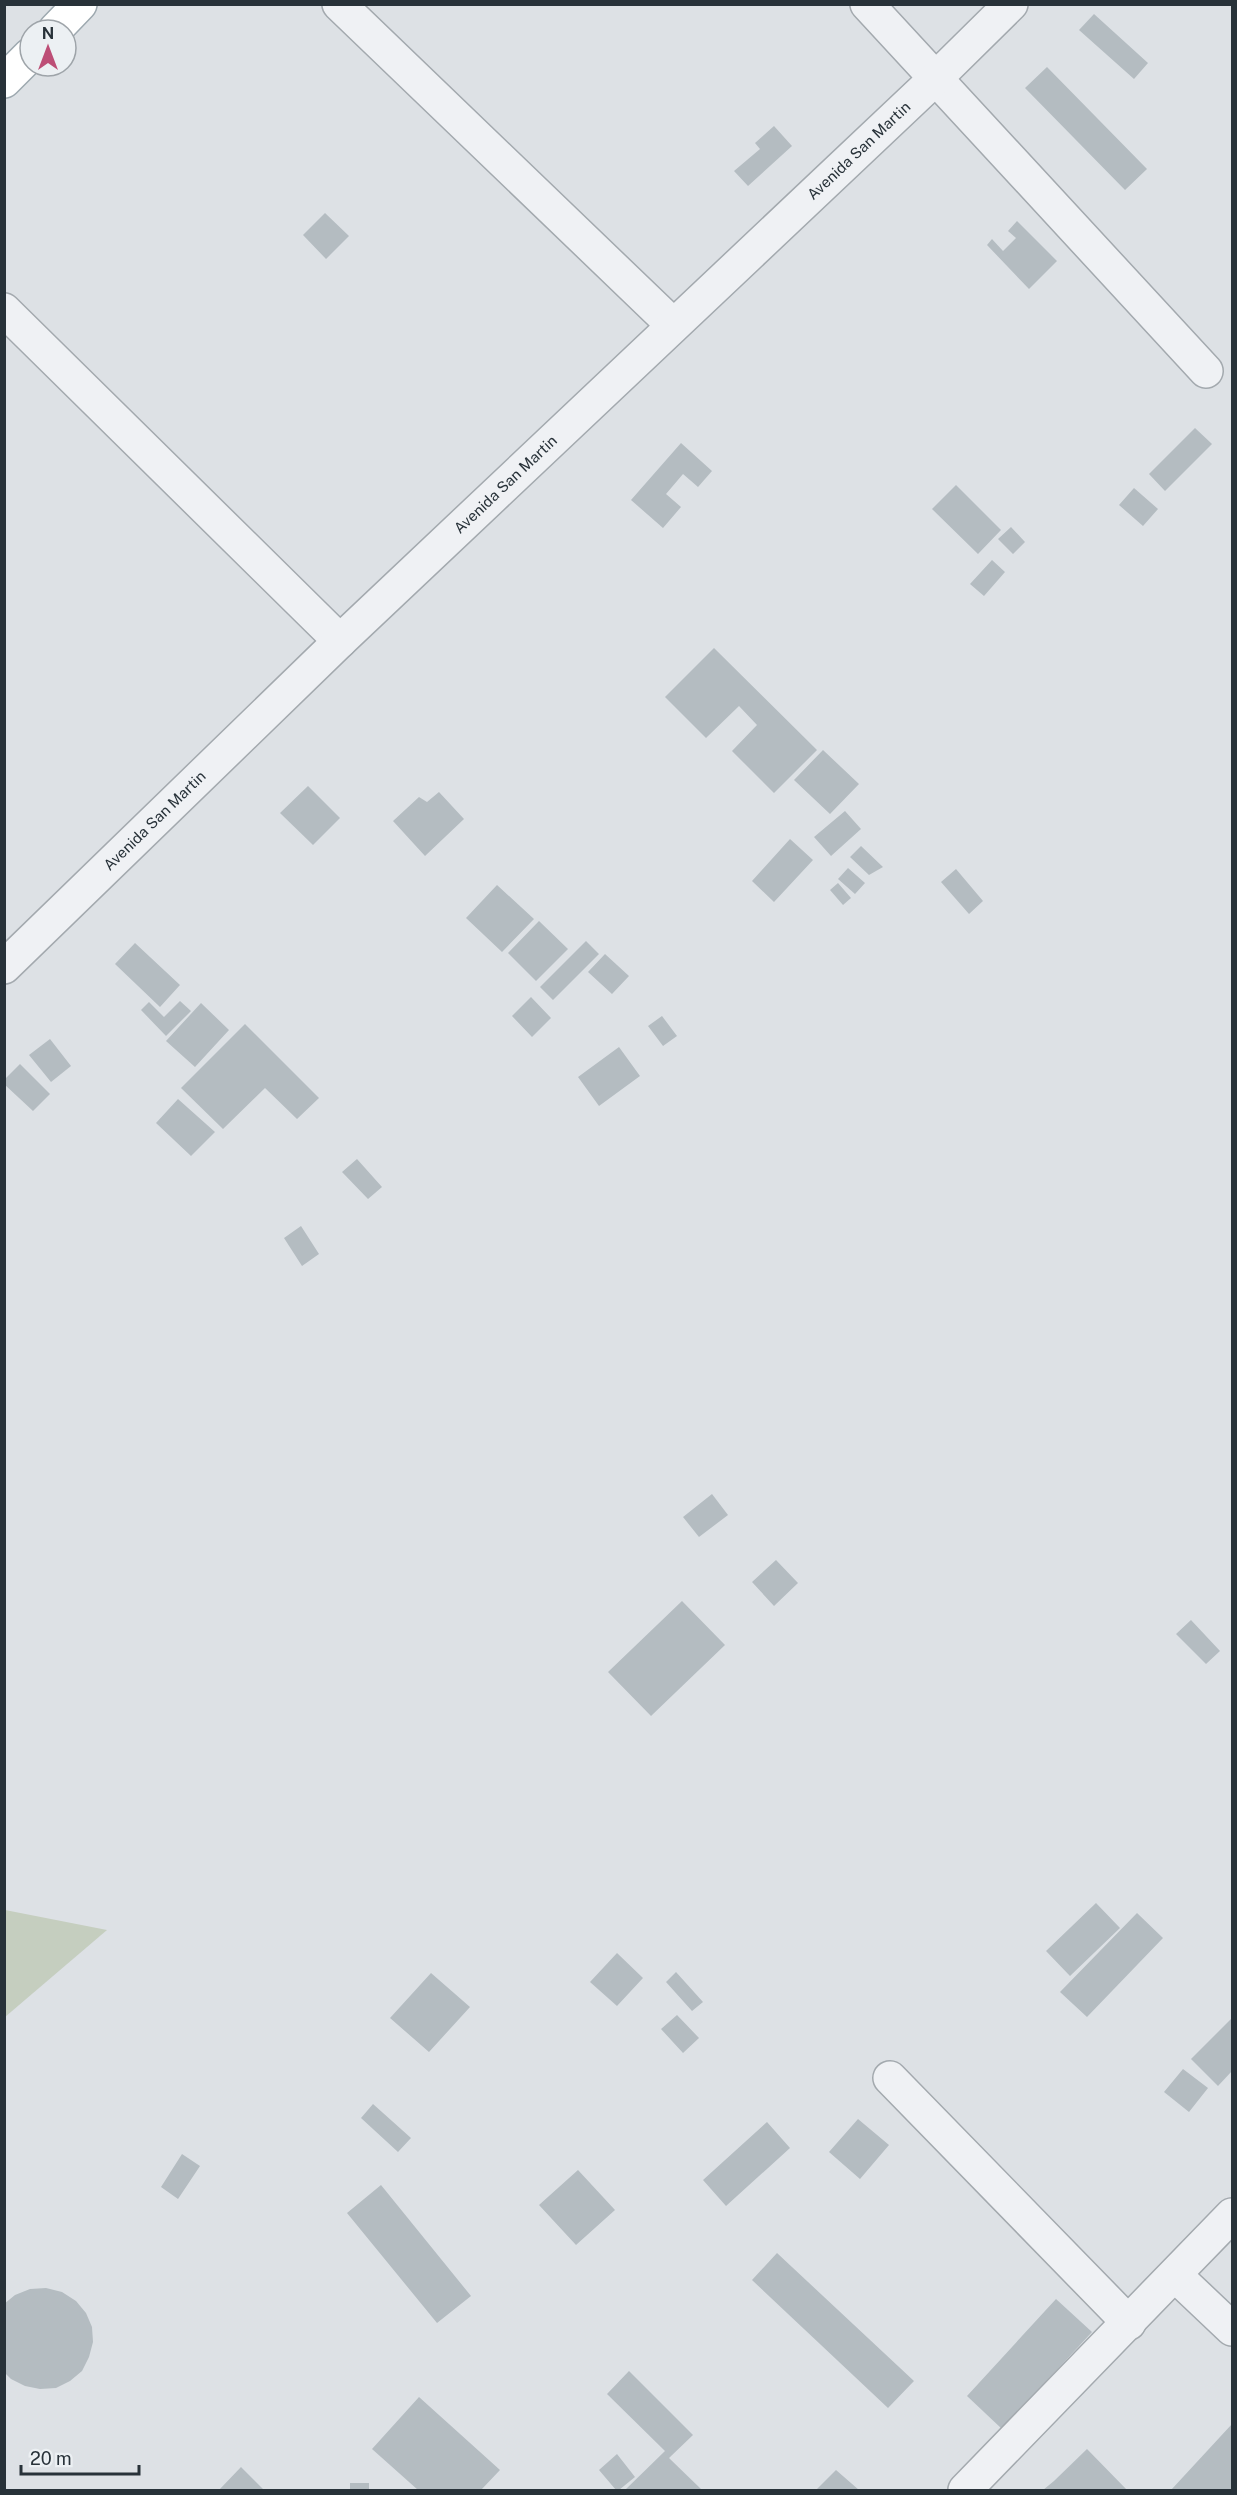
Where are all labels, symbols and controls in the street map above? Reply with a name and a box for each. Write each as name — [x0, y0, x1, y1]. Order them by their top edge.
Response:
north arrow — [18, 18, 78, 78]
text: N — [42, 24, 54, 43]
street label: Avenida San Martin — [804, 98, 914, 203]
street label: Avenida San Martin — [450, 432, 560, 537]
street label: Avenida San Martin — [100, 767, 209, 874]
scale bar — [21, 2438, 140, 2476]
text: 20 m — [30, 2448, 72, 2469]

